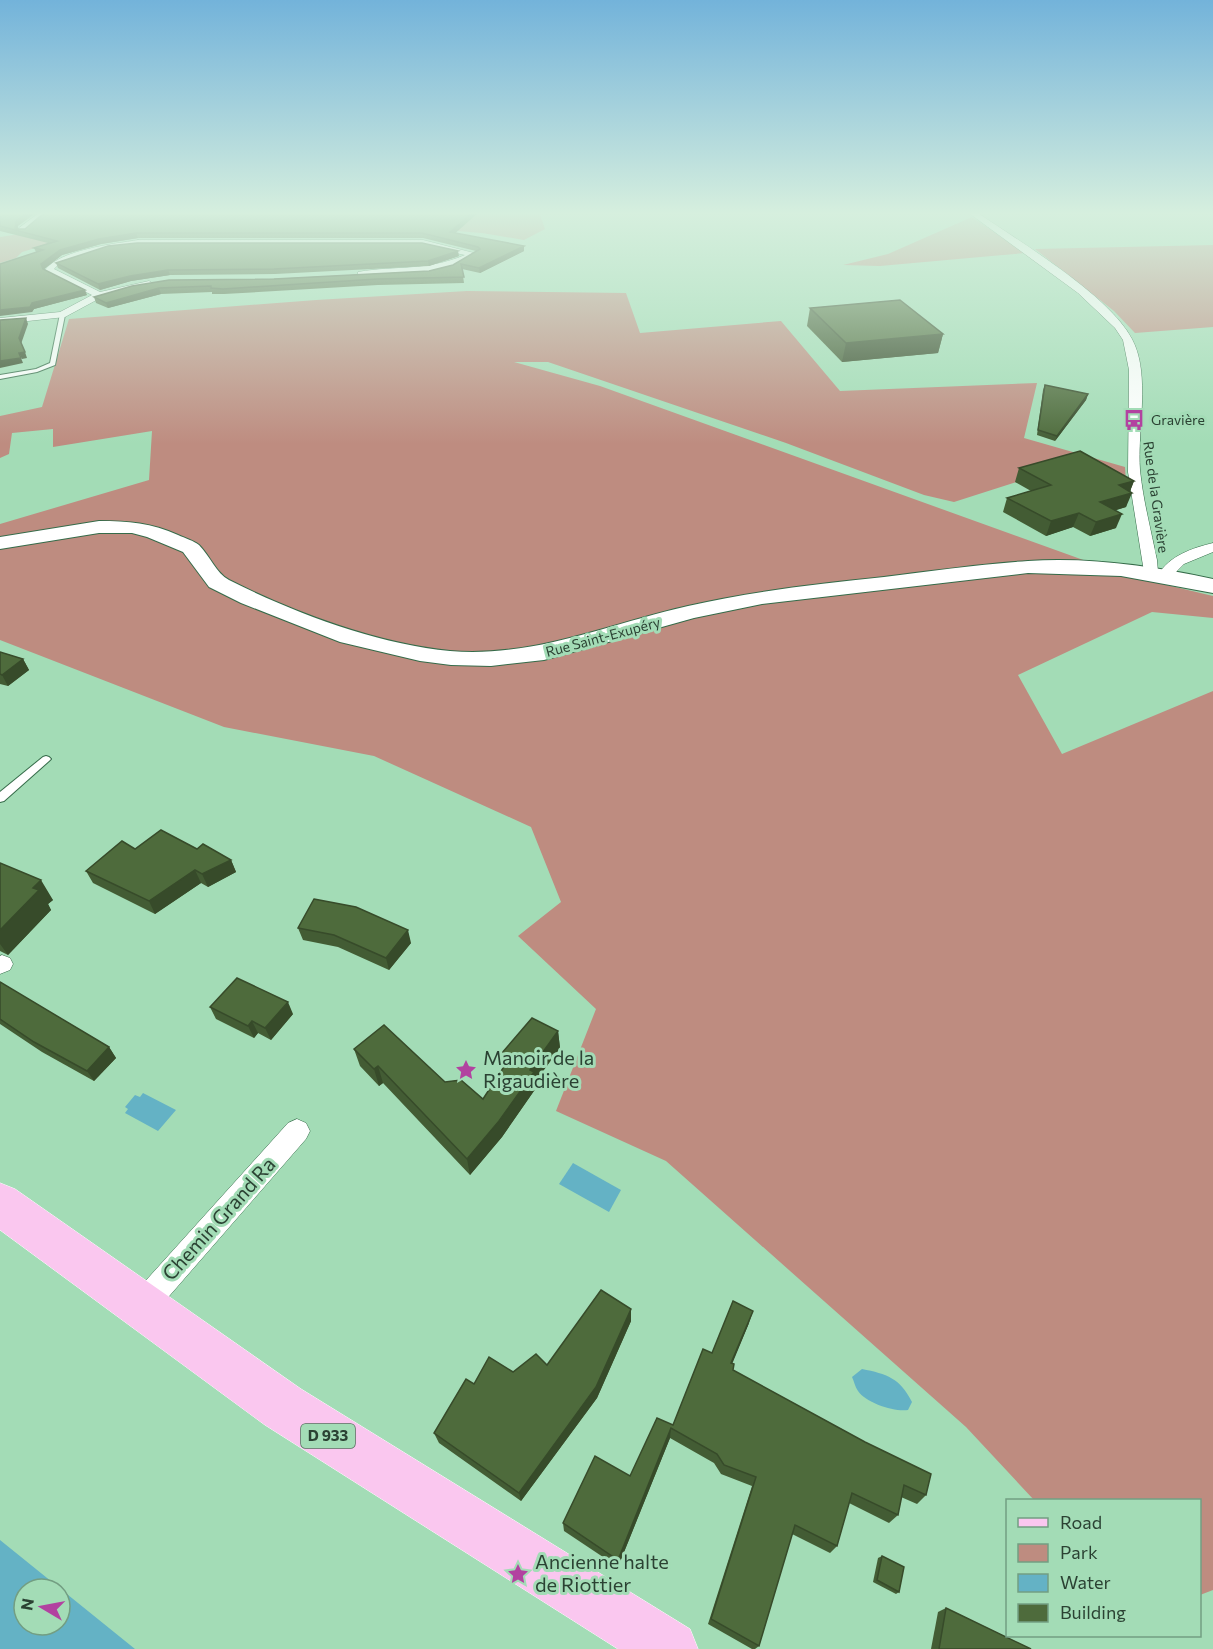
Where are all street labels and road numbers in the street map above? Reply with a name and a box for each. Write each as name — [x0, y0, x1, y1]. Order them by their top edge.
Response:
street label: Rue de la Gravière — [1140, 440, 1173, 554]
street label: Rue Saint-Exupéry — [544, 613, 662, 660]
street label: Chemin Grand Ra — [157, 1152, 280, 1285]
road number: D 933 — [301, 1424, 355, 1448]

